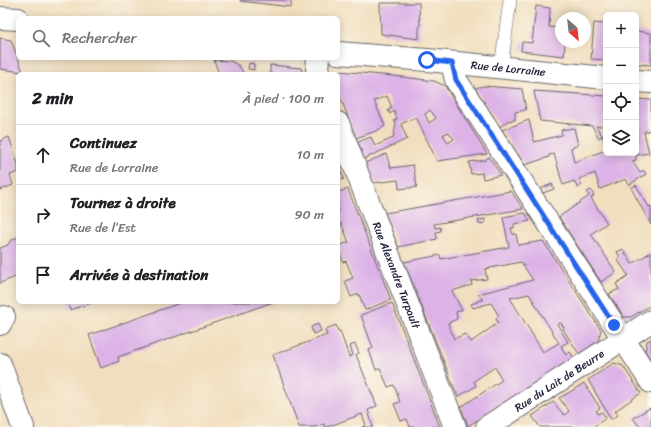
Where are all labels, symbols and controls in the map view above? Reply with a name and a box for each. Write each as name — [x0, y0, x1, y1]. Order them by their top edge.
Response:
north arrow — [555, 12, 591, 48]
map controls — [603, 12, 639, 156]
button: + — [603, 12, 639, 48]
search box — [16, 16, 340, 60]
text: Rechercher — [62, 25, 137, 51]
icon: search — [30, 27, 52, 49]
button: − — [603, 48, 639, 84]
route start — [418, 51, 436, 69]
street label: Rue de Lorraine — [470, 55, 547, 82]
text: 2 min — [32, 83, 73, 113]
button: locate — [603, 84, 639, 120]
text: À pied · 100 m — [242, 87, 324, 110]
button: layers — [603, 120, 639, 156]
text: Continuez — [70, 130, 137, 156]
text: 10 m — [297, 143, 324, 166]
icon: ahead — [32, 144, 54, 166]
text: Rue de Lorraine — [70, 156, 159, 179]
text: Tournez à droite — [70, 190, 176, 216]
text: 90 m — [294, 203, 324, 226]
icon: right — [32, 204, 54, 226]
text: Rue de l’Est — [70, 216, 136, 239]
street label: Rue Alexandre Turpault — [367, 219, 425, 332]
text: Arrivée à destination — [70, 262, 208, 288]
icon: arrive — [32, 264, 54, 286]
route end — [605, 316, 623, 334]
street label: Rue du Lait de Beurre — [511, 344, 609, 417]

